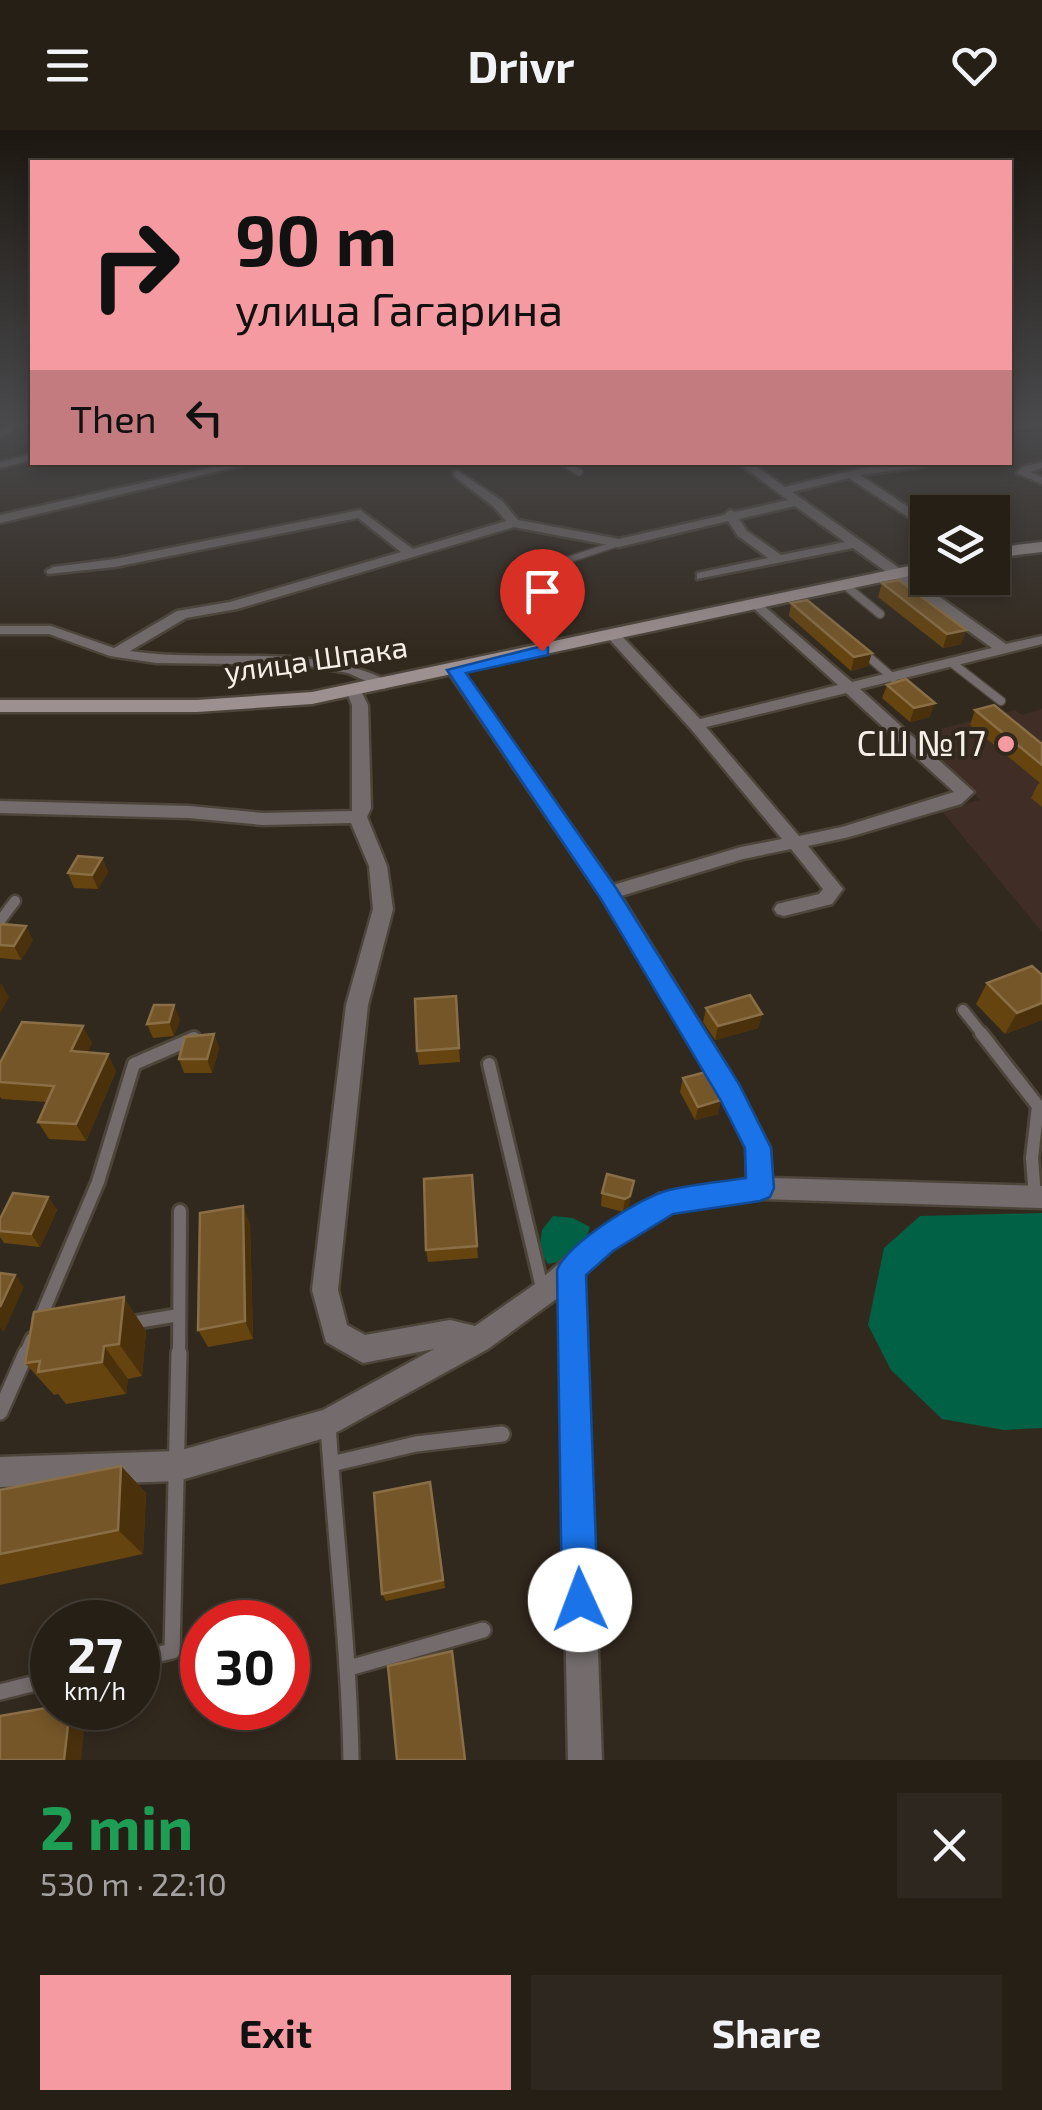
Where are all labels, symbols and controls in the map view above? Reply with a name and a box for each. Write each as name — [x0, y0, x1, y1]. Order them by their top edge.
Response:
icon: menu — [40, 38, 95, 93]
text: Drivr — [467, 38, 575, 92]
icon: heart — [947, 38, 1002, 93]
text: 90 m — [235, 196, 397, 280]
icon: right — [70, 200, 200, 330]
text: улица Гагарина — [235, 281, 563, 335]
icon: left — [177, 390, 232, 445]
text: Then — [70, 395, 157, 441]
map controls — [910, 495, 1010, 595]
button: layers — [910, 495, 1010, 595]
pin — [500, 549, 585, 652]
icon: arrive — [515, 564, 570, 619]
street label: улица Шпака — [222, 627, 410, 690]
place label: СШ №17 — [856, 721, 986, 763]
marker: СШ №17 — [995, 733, 1017, 755]
position arrow — [528, 1548, 632, 1652]
speed limit sign: 30 — [180, 1600, 310, 1730]
text: 27 — [67, 1623, 123, 1683]
text: km/h — [64, 1675, 126, 1705]
text: 2 min — [40, 1790, 193, 1862]
button: close — [897, 1793, 1002, 1898]
text: 530 m · 22:10 — [40, 1864, 227, 1902]
button: Exit — [40, 1975, 511, 2090]
button: Share — [531, 1975, 1002, 2090]

